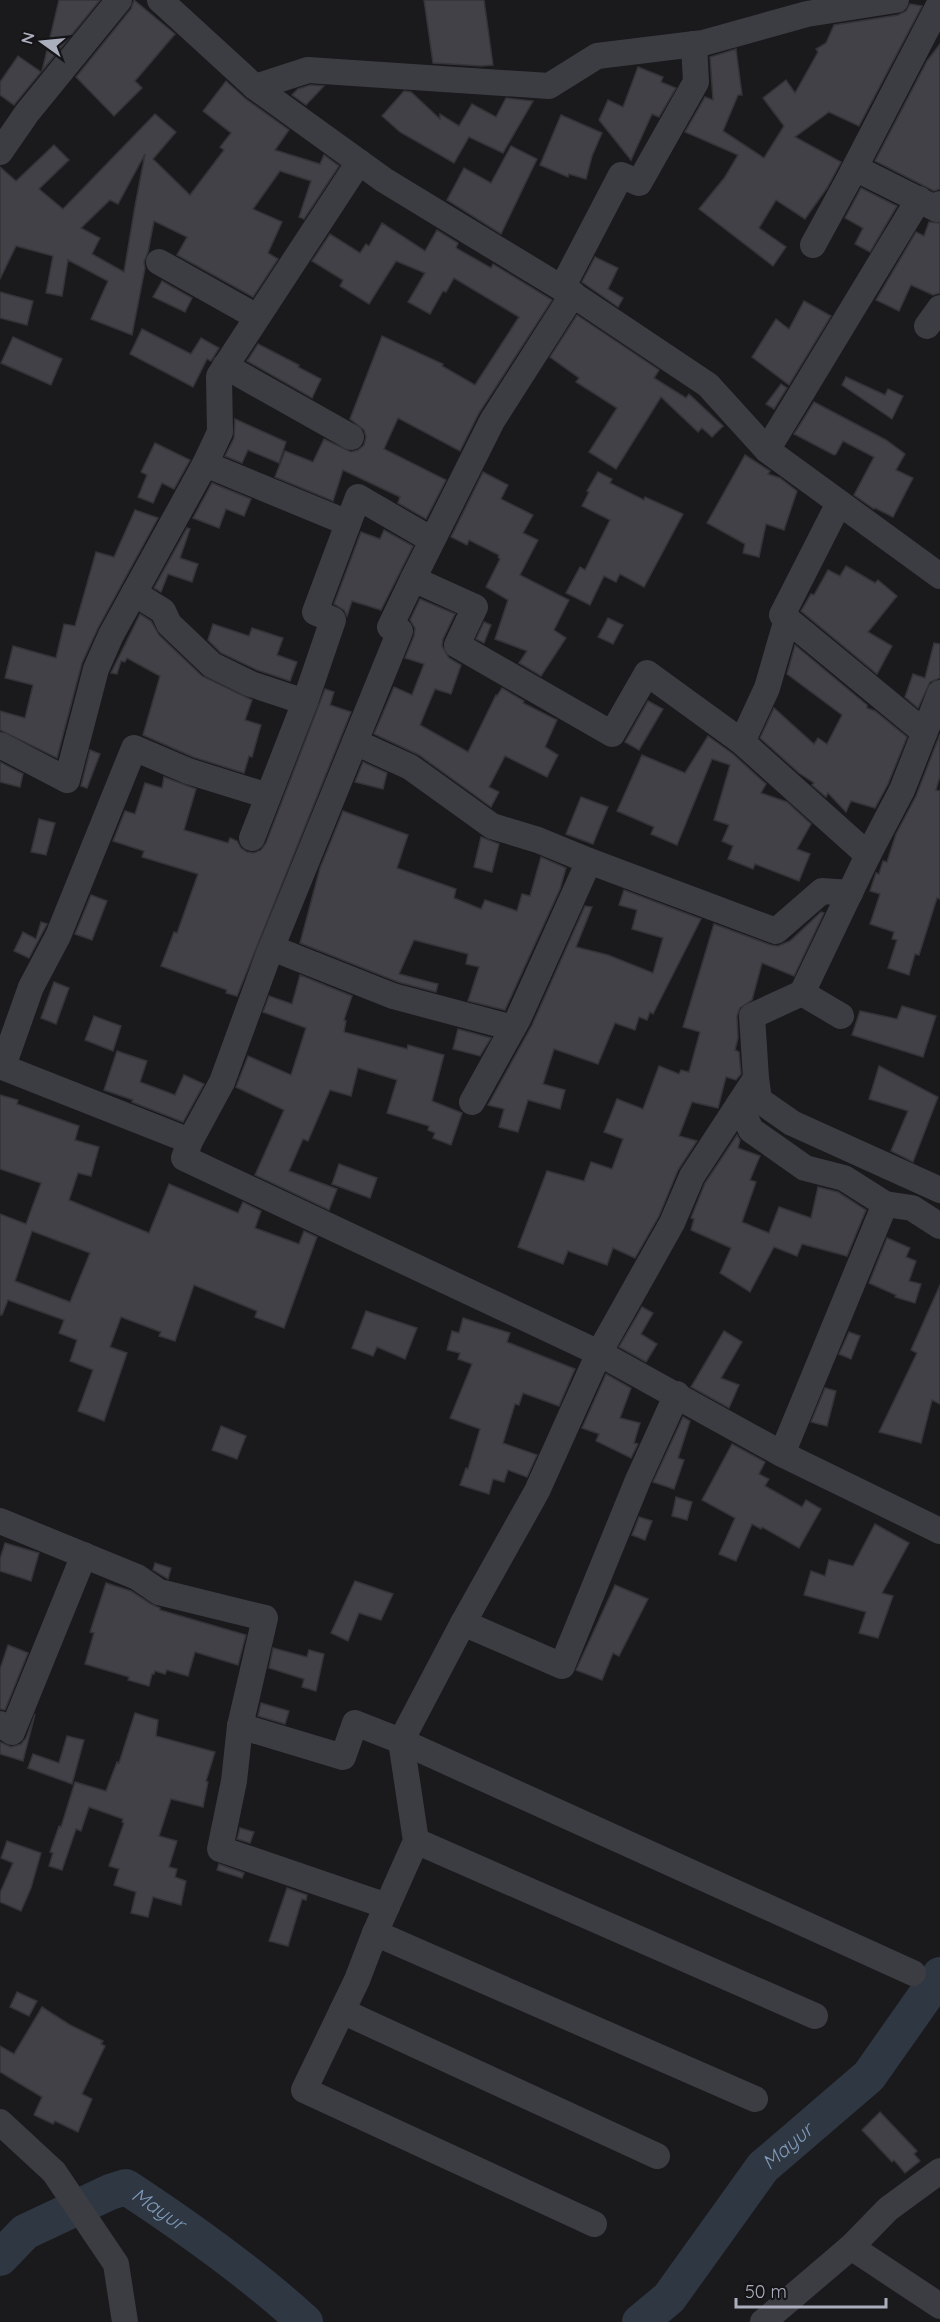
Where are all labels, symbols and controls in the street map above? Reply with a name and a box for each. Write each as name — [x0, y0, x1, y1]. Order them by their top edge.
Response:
north arrow — [12, 12, 72, 72]
text: N — [16, 30, 39, 46]
water label: Mayur — [756, 2115, 819, 2174]
water label: Mayur — [128, 2182, 192, 2237]
scale bar — [736, 2271, 886, 2309]
text: 50 m — [745, 2280, 787, 2303]

